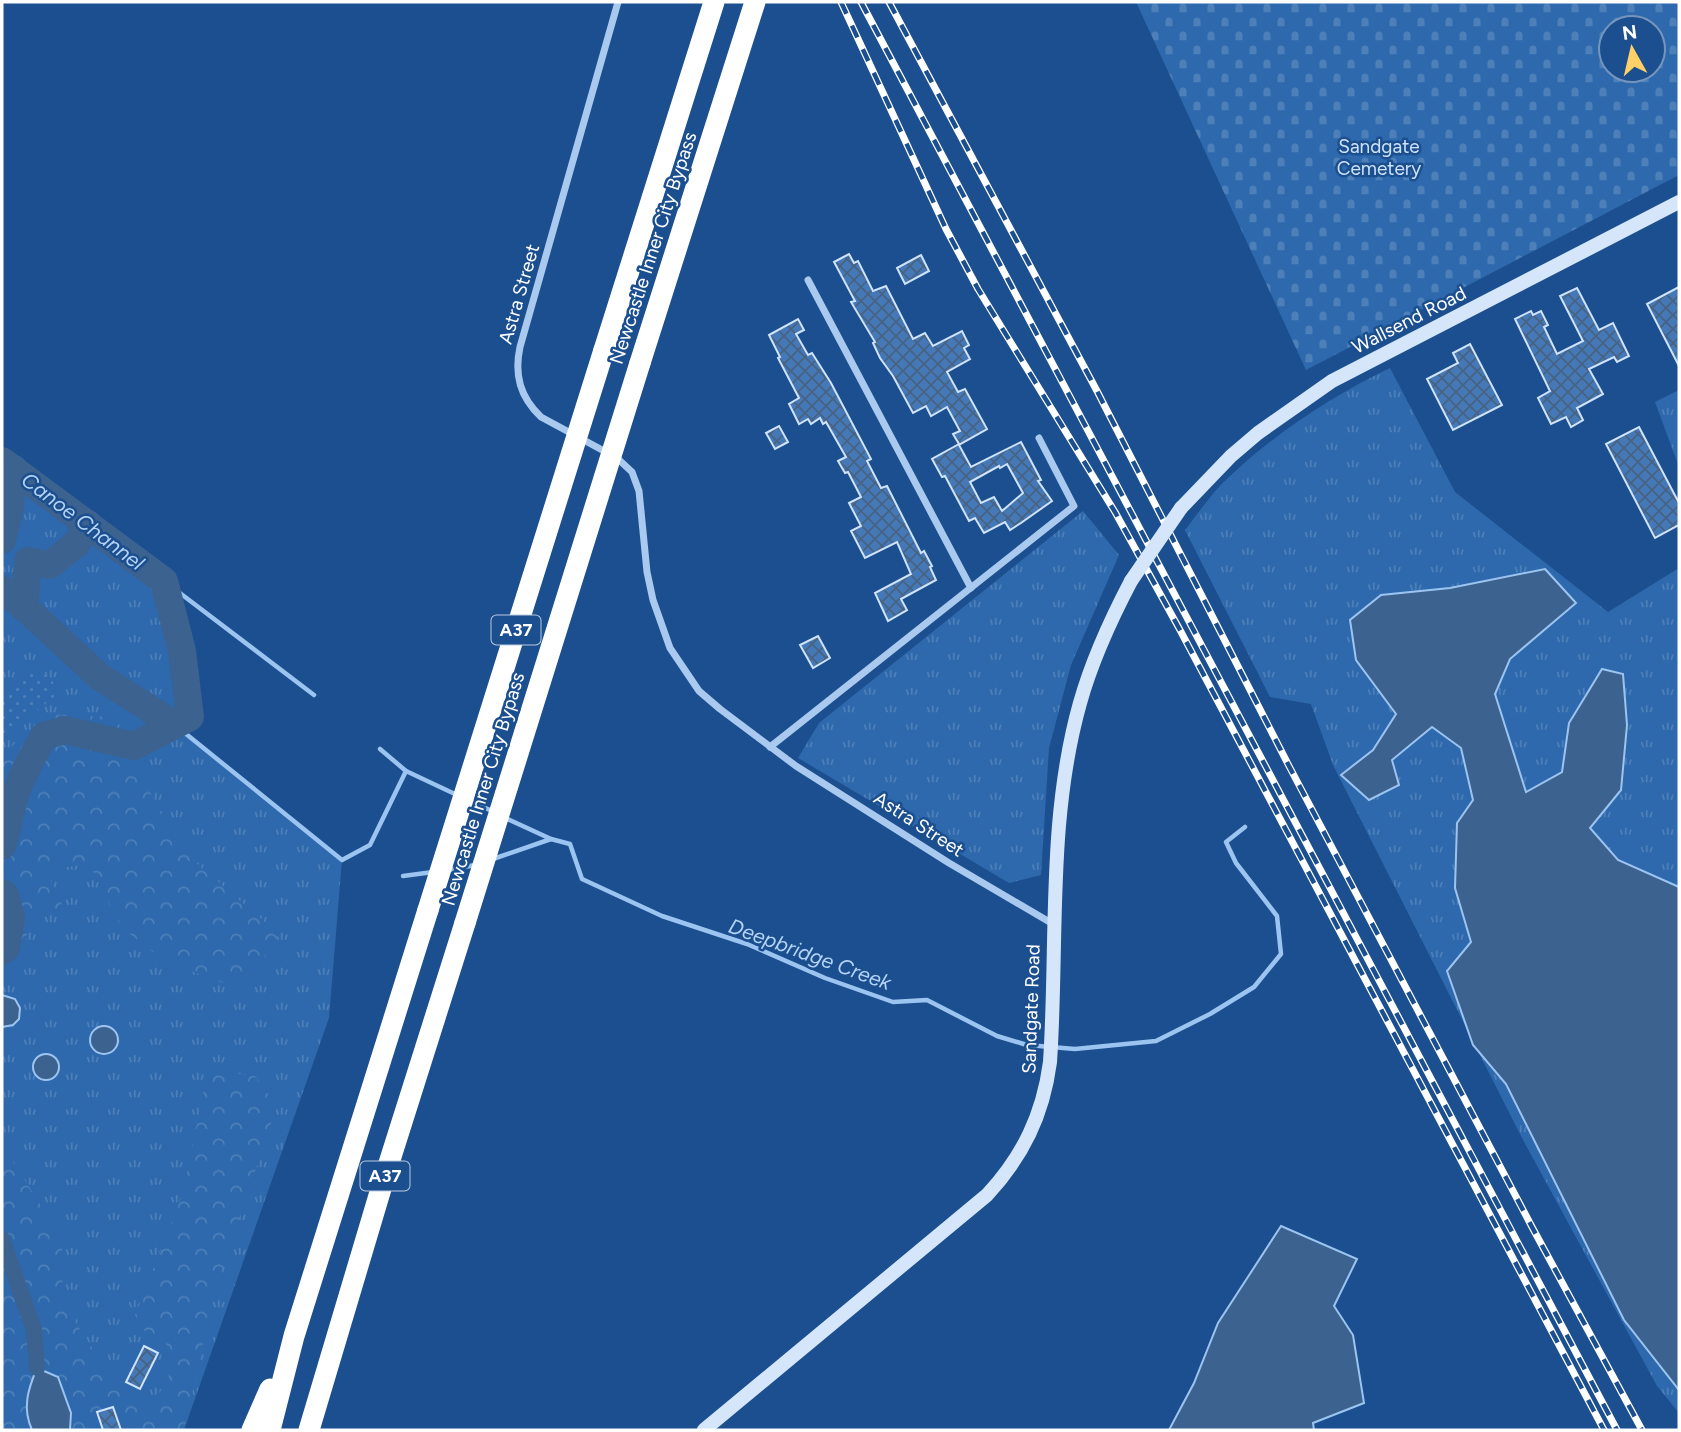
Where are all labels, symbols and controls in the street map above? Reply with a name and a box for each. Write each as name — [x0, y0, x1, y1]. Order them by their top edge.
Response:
north arrow — [1597, 14, 1667, 84]
text: N — [1621, 20, 1639, 45]
street label: Newcastle Inner City Bypass — [605, 129, 701, 367]
park label: Sandgate Cemetery — [1337, 135, 1421, 180]
street label: Astra Street — [494, 241, 544, 347]
street label: Wallsend Road — [1348, 281, 1470, 359]
water label: Canoe Channel — [17, 467, 149, 575]
road number: A37 — [491, 616, 540, 644]
street label: Newcastle Inner City Bypass — [437, 669, 530, 908]
street label: Astra Street — [870, 786, 968, 862]
water label: Deepbridge Creek — [725, 913, 895, 995]
street label: Sandgate Road — [1017, 944, 1045, 1074]
road number: A37 — [360, 1162, 410, 1190]

